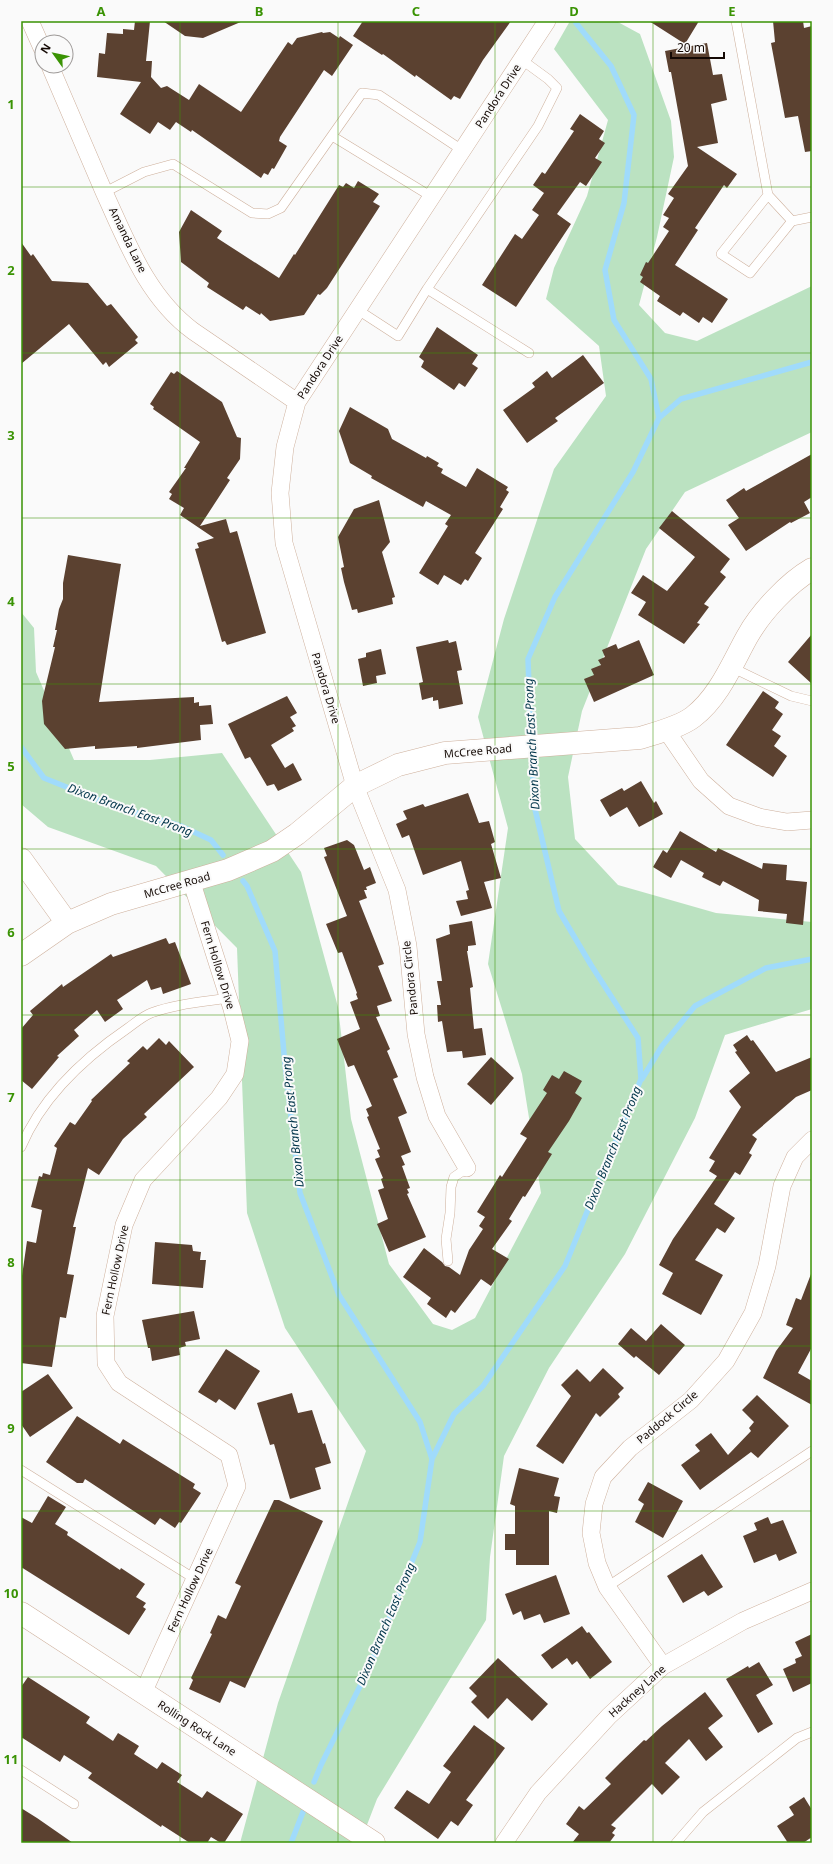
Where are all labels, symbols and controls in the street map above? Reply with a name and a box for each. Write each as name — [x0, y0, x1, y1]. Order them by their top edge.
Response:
text: A — [97, 2, 106, 20]
text: B — [255, 2, 263, 20]
text: C — [412, 2, 420, 20]
text: D — [569, 2, 579, 20]
text: E — [728, 2, 736, 20]
north arrow — [34, 34, 74, 74]
scale bar — [671, 34, 724, 60]
text: 20 m — [677, 39, 705, 56]
text: N — [36, 40, 54, 56]
street label: Pandora Drive — [471, 61, 524, 131]
text: 1 — [7, 95, 15, 113]
street label: Amanda Lane — [106, 205, 151, 275]
text: 2 — [7, 261, 15, 279]
street label: Pandora Drive — [293, 332, 346, 402]
text: 3 — [7, 426, 15, 444]
text: 4 — [7, 592, 15, 610]
street label: Pandora Drive — [309, 650, 344, 725]
water label: Dixon Branch East Prong — [520, 678, 543, 810]
street label: McCree Road — [443, 740, 513, 761]
text: 5 — [7, 757, 15, 775]
water label: Dixon Branch East Prong — [65, 779, 195, 840]
street label: McCree Road — [142, 868, 212, 901]
street label: Fern Hollow Drive — [198, 919, 239, 1011]
text: 6 — [7, 923, 15, 941]
street label: Pandora Circle — [398, 940, 421, 1016]
water label: Dixon Branch East Prong — [277, 1056, 308, 1188]
water label: Dixon Branch East Prong — [580, 1084, 645, 1212]
text: 7 — [7, 1088, 15, 1106]
street label: Fern Hollow Drive — [98, 1223, 131, 1316]
text: 8 — [7, 1253, 15, 1271]
street label: Paddock Circle — [633, 1387, 700, 1447]
text: 9 — [7, 1419, 15, 1437]
street label: Fern Hollow Drive — [163, 1545, 216, 1635]
water label: Dixon Branch East Prong — [352, 1560, 419, 1688]
text: 10 — [4, 1584, 18, 1602]
street label: Hackney Lane — [605, 1661, 668, 1720]
street label: Rolling Rock Lane — [155, 1697, 239, 1759]
text: 11 — [4, 1750, 18, 1768]

